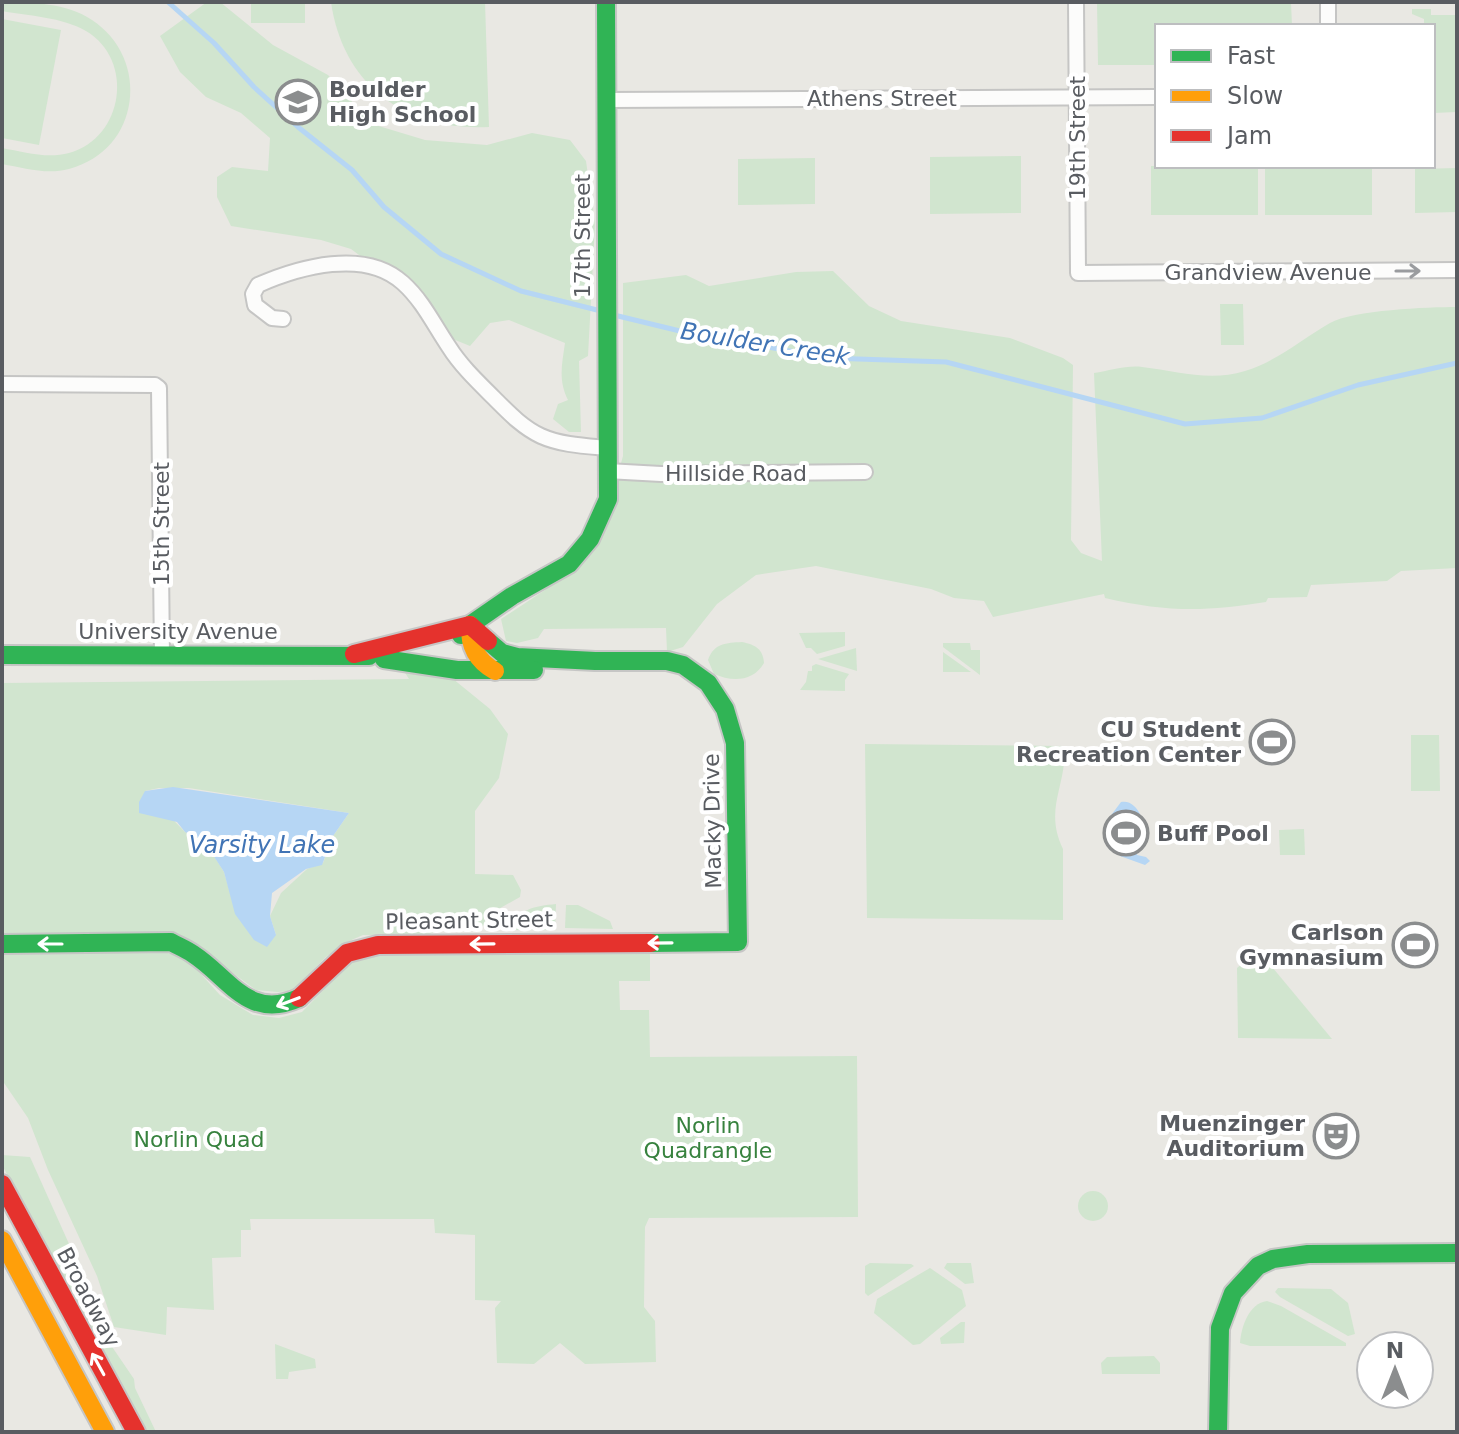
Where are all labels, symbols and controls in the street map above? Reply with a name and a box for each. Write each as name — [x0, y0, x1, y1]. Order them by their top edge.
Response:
legend — [1155, 24, 1435, 168]
text: Fast — [1227, 42, 1275, 70]
street label: 19th Street — [1065, 75, 1090, 200]
place label: Boulder High School — [329, 77, 476, 127]
school or university icon: Boulder High School — [274, 78, 322, 126]
text: Slow — [1227, 82, 1283, 110]
street label: Athens Street — [807, 86, 957, 111]
text: Jam — [1225, 122, 1272, 150]
street label: 17th Street — [570, 173, 595, 298]
street label: Grandview Avenue — [1165, 260, 1371, 285]
one-way arrow — [1394, 263, 1421, 279]
water label: Boulder Creek — [679, 317, 853, 371]
street label: 15th Street — [149, 461, 174, 586]
street label: Hillside Road — [665, 461, 807, 486]
street label: University Avenue — [78, 619, 278, 644]
place label: CU Student Recreation Center — [1016, 717, 1241, 767]
sports icon: CU Student Recreation Center — [1248, 718, 1296, 766]
street label: Macky Drive — [699, 753, 726, 889]
sports icon: Buff Pool — [1102, 809, 1150, 857]
place label: Buff Pool — [1157, 821, 1269, 846]
water label: Varsity Lake — [189, 831, 335, 859]
street label: Pleasant Street — [385, 907, 553, 934]
place label: Carlson Gymnasium — [1239, 920, 1384, 970]
sports icon: Carlson Gymnasium — [1391, 921, 1439, 969]
one-way arrow — [647, 935, 674, 950]
one-way arrow — [37, 936, 64, 952]
one-way arrow — [469, 936, 496, 952]
one-way arrow — [276, 996, 301, 1010]
place label: Muenzinger Auditorium — [1159, 1111, 1305, 1161]
theatre icon: Muenzinger Auditorium — [1312, 1112, 1360, 1160]
park label: Norlin Quadrangle — [644, 1113, 772, 1163]
park label: Norlin Quad — [134, 1127, 264, 1152]
street label: Broadway — [52, 1243, 125, 1351]
north arrow — [1355, 1330, 1435, 1410]
text: N — [1386, 1338, 1404, 1363]
one-way arrow — [90, 1353, 106, 1376]

